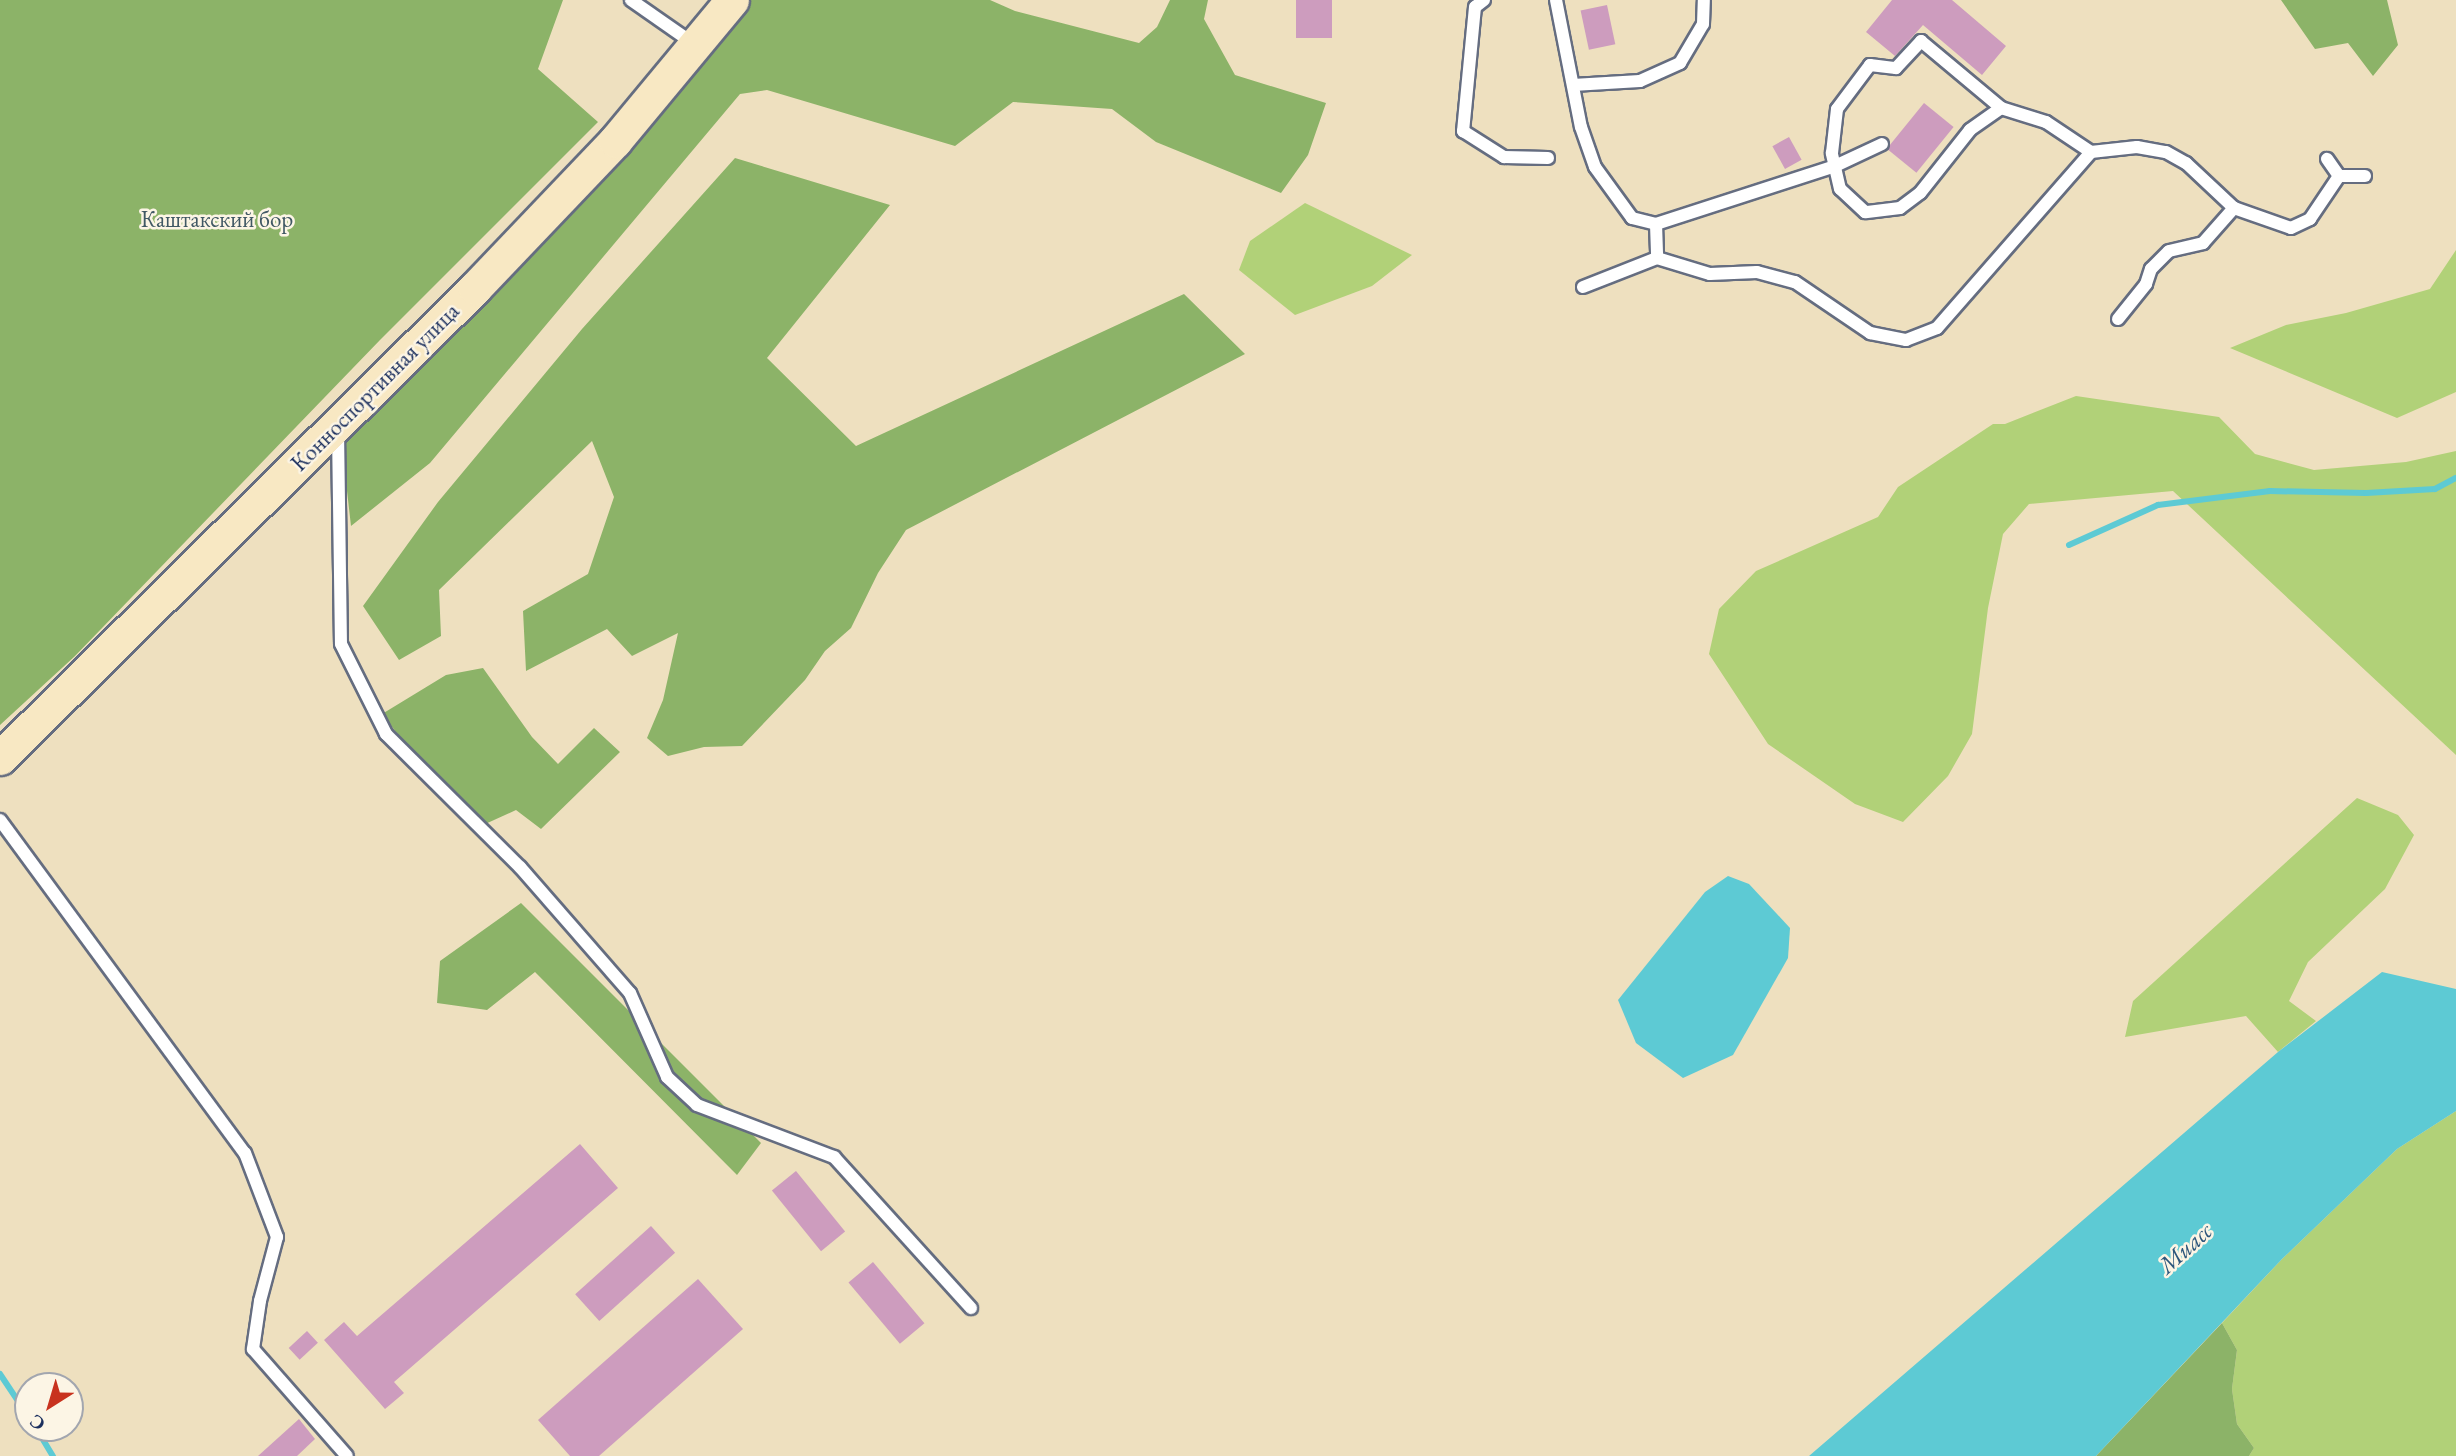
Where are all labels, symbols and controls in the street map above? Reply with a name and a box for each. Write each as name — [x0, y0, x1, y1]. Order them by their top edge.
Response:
park label: Каштакский бор — [141, 205, 293, 233]
street label: Конноспортивная улица — [285, 297, 465, 477]
water label: Миасс — [2152, 1216, 2218, 1280]
north arrow — [14, 1372, 84, 1442]
text: С — [24, 1409, 50, 1437]

